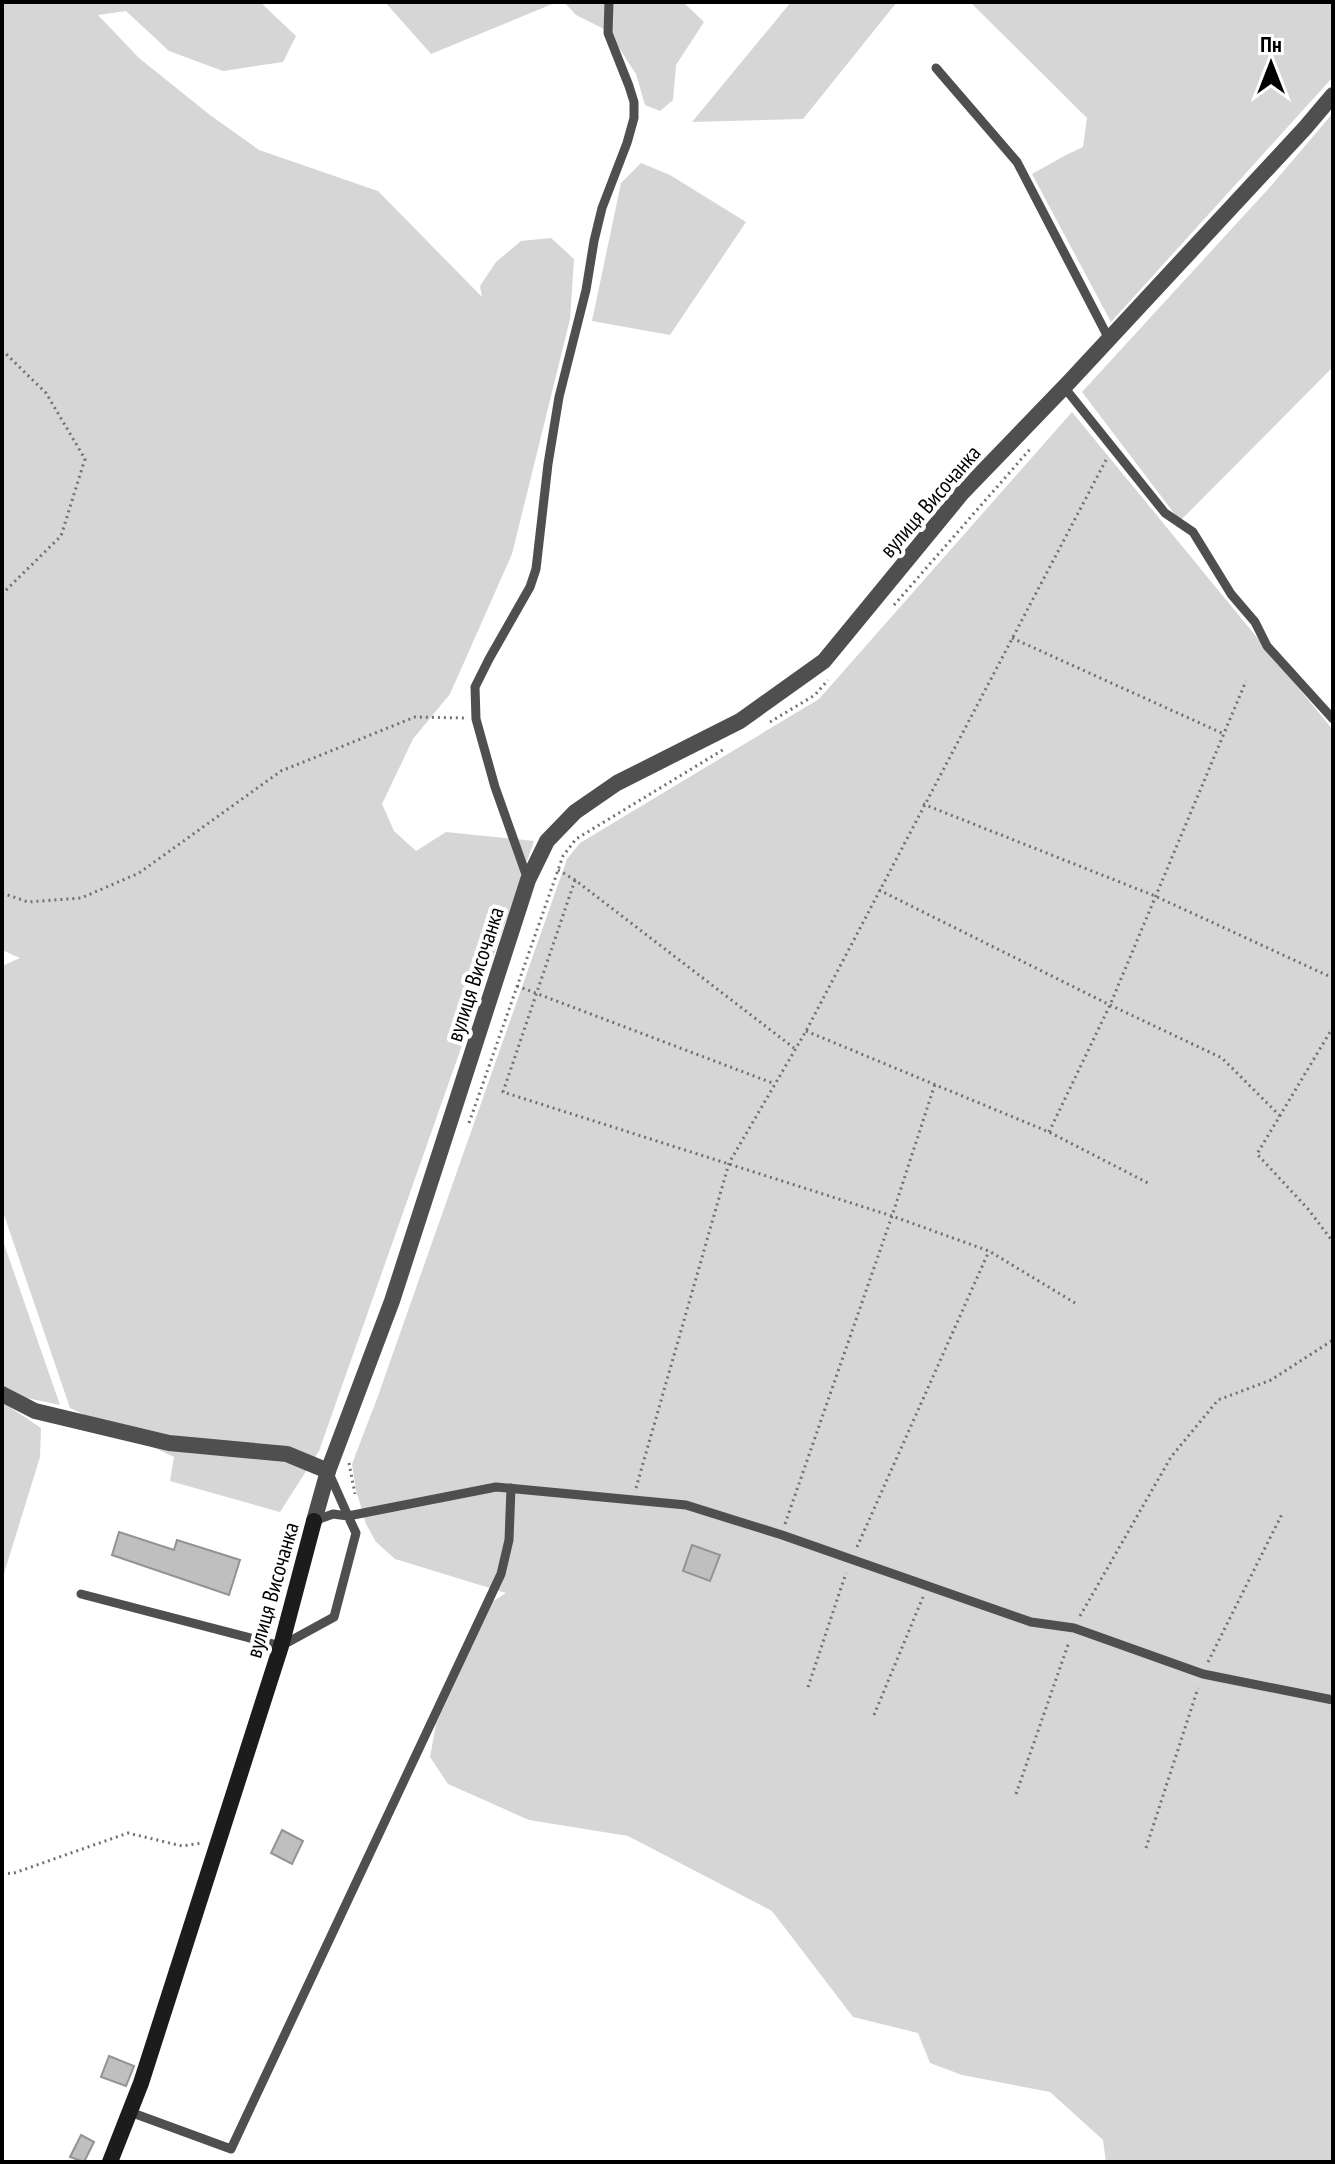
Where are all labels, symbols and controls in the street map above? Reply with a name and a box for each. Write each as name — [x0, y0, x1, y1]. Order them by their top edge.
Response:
north arrow — [1231, 24, 1311, 104]
text: Пн — [1260, 30, 1282, 58]
street label: вулиця Височанка — [874, 439, 986, 563]
street label: вулиця Височанка — [440, 903, 510, 1045]
street label: вулиця Височанка — [239, 1519, 305, 1661]

